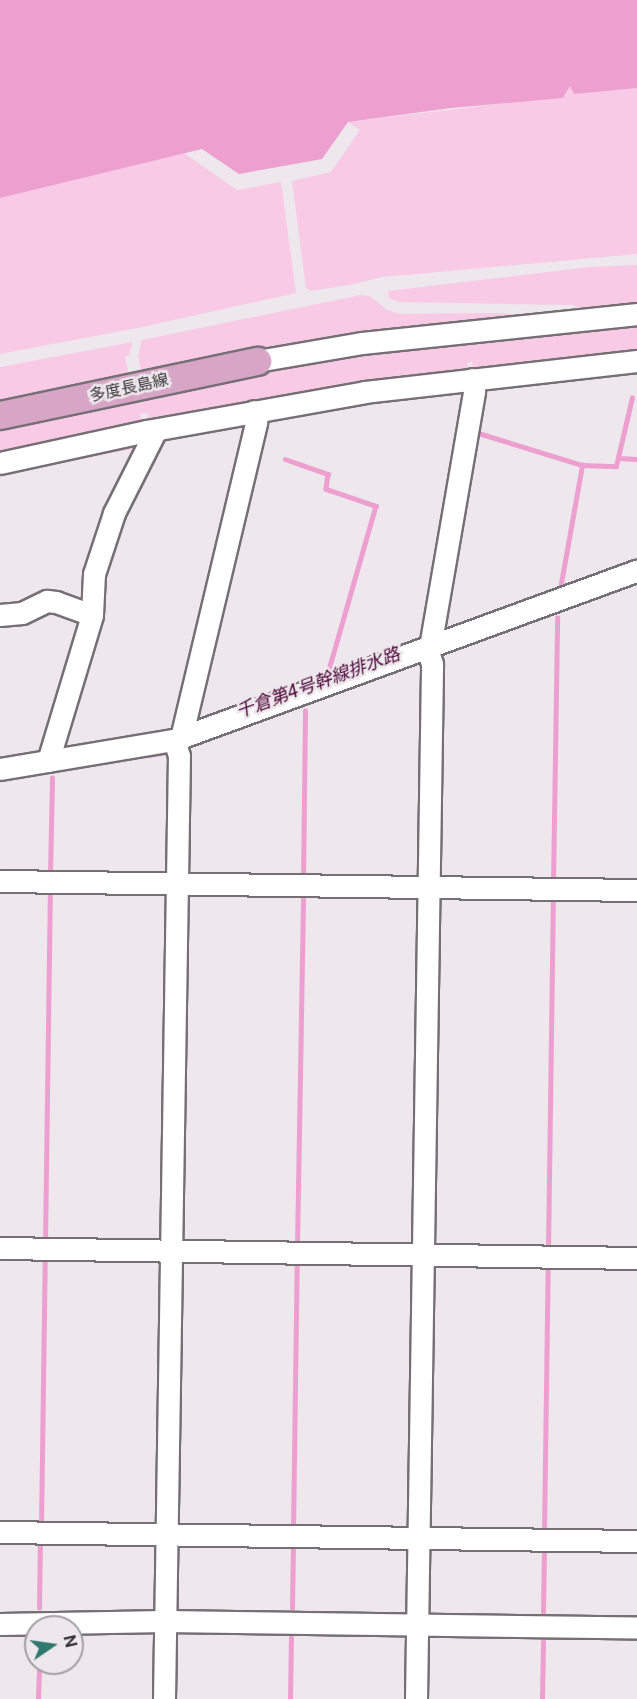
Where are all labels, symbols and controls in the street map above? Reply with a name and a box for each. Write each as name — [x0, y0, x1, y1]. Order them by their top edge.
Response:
street label: 多度長島線 — [88, 370, 170, 406]
water label: 千倉第4号幹線排水路 — [233, 643, 403, 723]
north arrow — [24, 1615, 84, 1675]
text: N — [59, 1633, 81, 1650]

